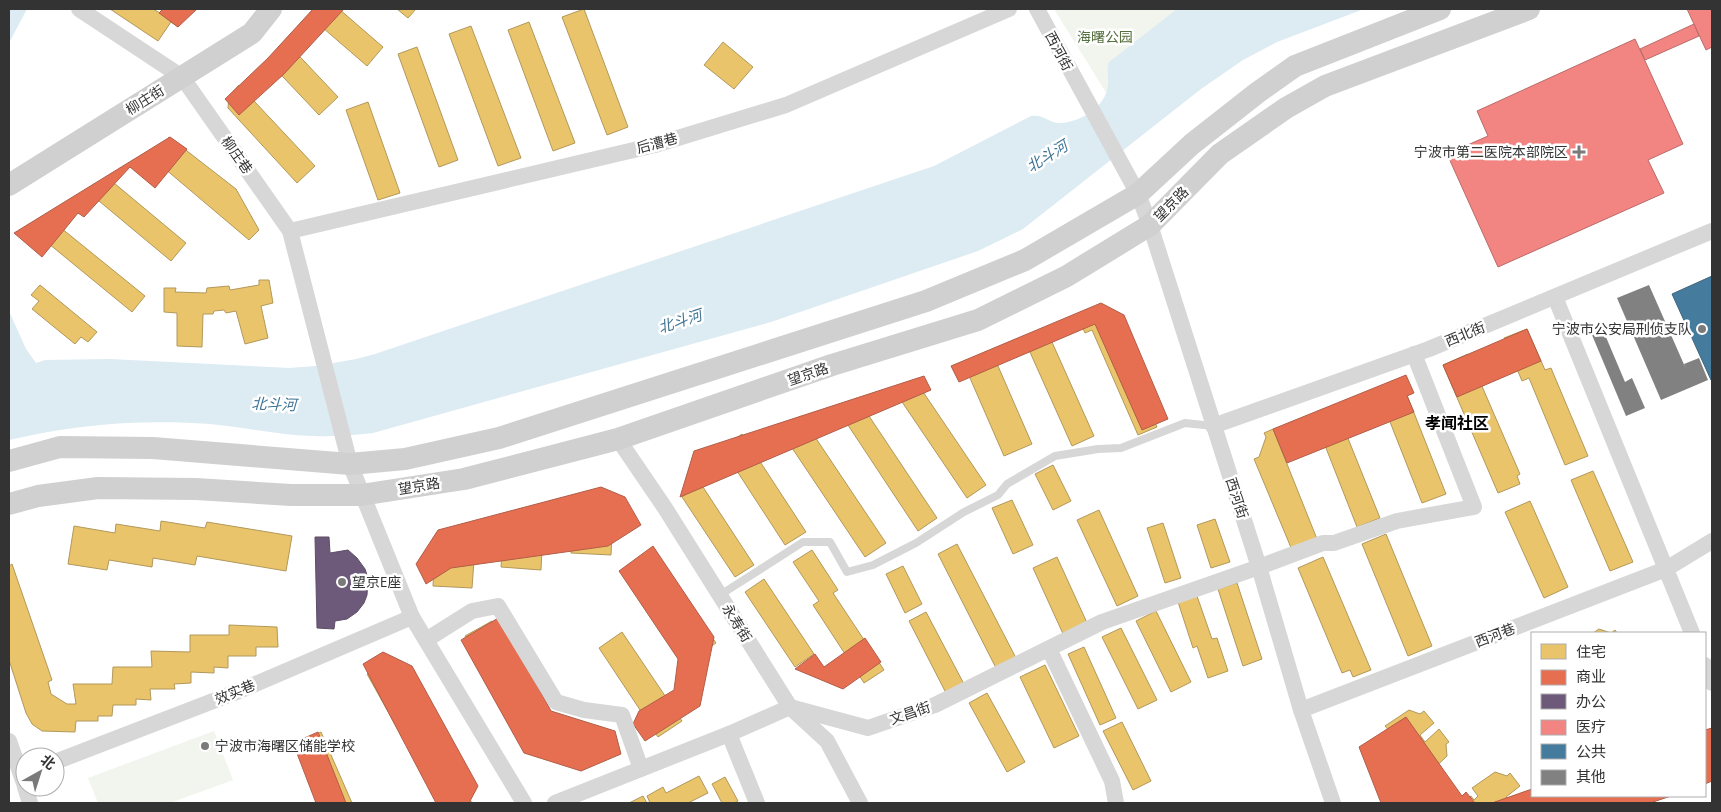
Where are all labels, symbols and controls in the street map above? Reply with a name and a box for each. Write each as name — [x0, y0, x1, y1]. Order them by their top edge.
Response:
street label: 西河街 — [1041, 28, 1077, 74]
park label: 海曙公园 — [1077, 28, 1133, 46]
street label: 柳庄街 — [122, 81, 168, 119]
street label: 后漕巷 — [634, 129, 680, 157]
street label: 柳庄巷 — [218, 133, 256, 177]
water label: 北斗河 — [1023, 134, 1074, 176]
place label: 宁波市第二医院本部院区 — [1414, 143, 1568, 161]
marker: 宁波市第二医院本部院区 — [1572, 145, 1586, 159]
street label: 望京路 — [1150, 183, 1192, 225]
water label: 北斗河 — [656, 304, 707, 337]
street label: 西北街 — [1442, 318, 1488, 350]
place label: 宁波市公安局刑侦支队 — [1552, 320, 1692, 338]
marker: 宁波市公安局刑侦支队 — [1696, 323, 1708, 335]
street label: 望京路 — [785, 359, 831, 389]
water label: 北斗河 — [251, 394, 300, 414]
district label: 孝闻社区 — [1425, 413, 1489, 433]
street label: 望京路 — [397, 474, 441, 498]
street label: 西河街 — [1222, 475, 1252, 521]
place label: 望京E座 — [352, 573, 402, 591]
marker: 望京E座 — [336, 576, 348, 588]
street label: 永寿街 — [718, 600, 756, 646]
street label: 西河巷 — [1472, 619, 1518, 651]
legend — [1531, 632, 1706, 797]
text: 住宅 — [1576, 642, 1606, 661]
text: 商业 — [1576, 667, 1606, 686]
street label: 效实巷 — [212, 676, 258, 708]
text: 办公 — [1576, 692, 1606, 711]
street label: 文昌街 — [887, 698, 933, 728]
text: 医疗 — [1576, 717, 1606, 736]
place label: 宁波市海曙区储能学校 — [215, 737, 355, 755]
marker: 宁波市海曙区储能学校 — [199, 740, 211, 752]
text: 公共 — [1576, 742, 1606, 761]
north arrow — [15, 747, 65, 797]
text: 北 — [37, 750, 59, 773]
text: 其他 — [1576, 767, 1606, 786]

